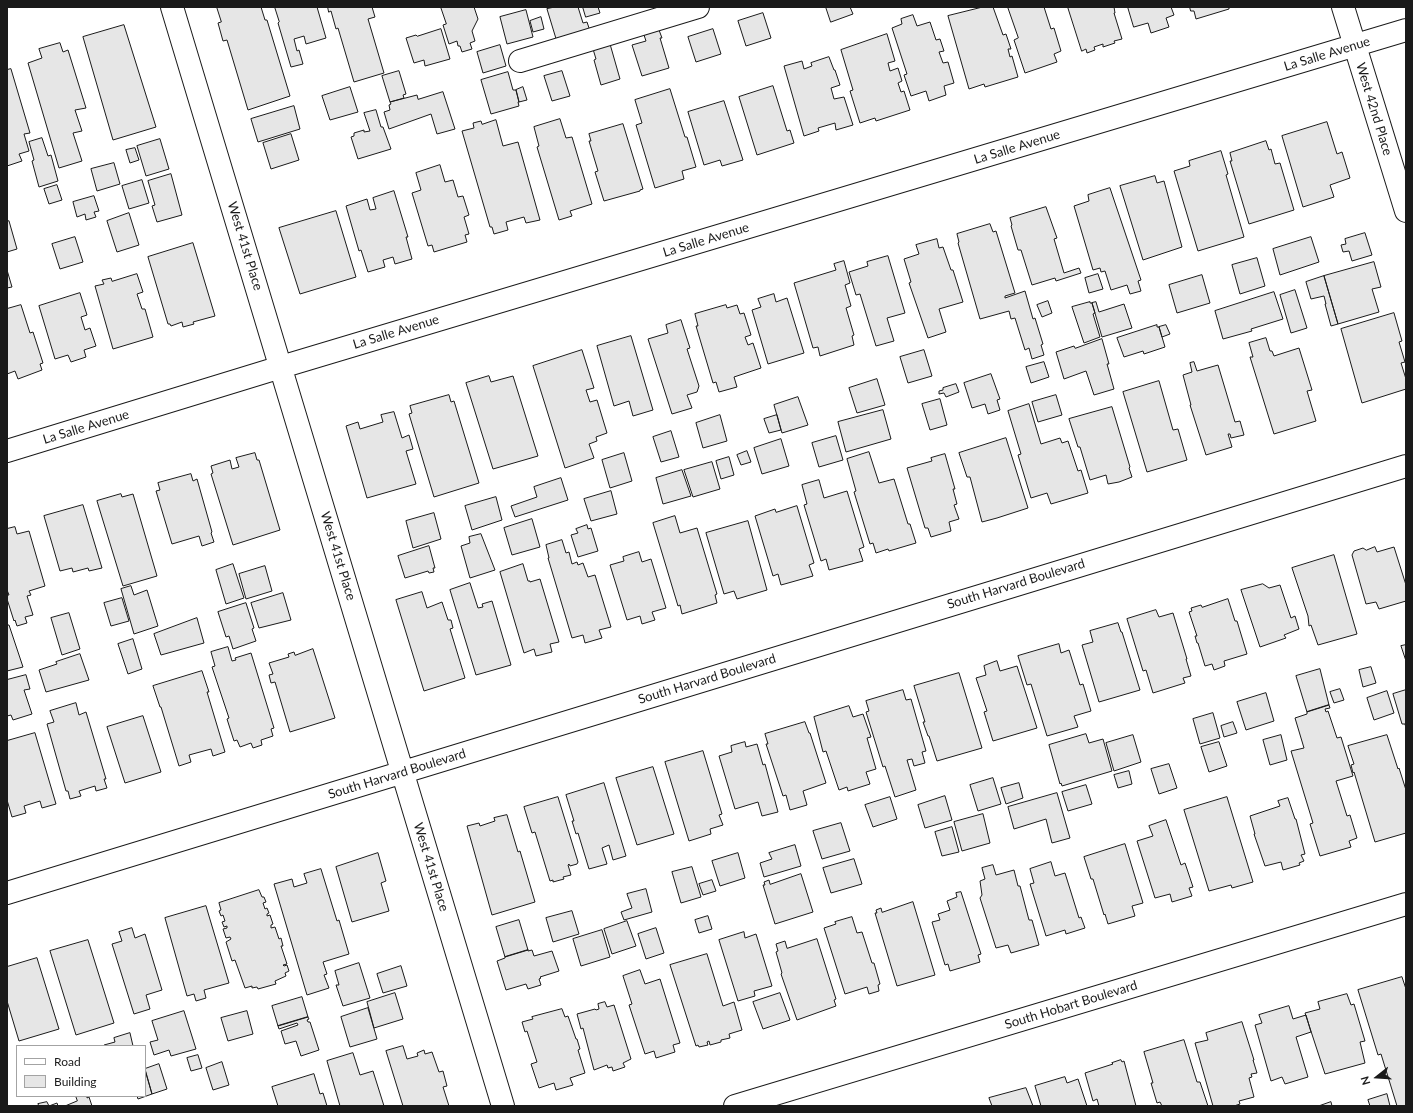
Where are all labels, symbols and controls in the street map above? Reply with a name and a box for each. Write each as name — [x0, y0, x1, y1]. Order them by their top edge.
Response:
street label: La Salle Avenue — [1282, 33, 1372, 75]
street label: West 42nd Place — [1352, 61, 1396, 157]
street label: La Salle Avenue — [972, 126, 1062, 168]
street label: West 41st Place — [224, 200, 266, 292]
street label: La Salle Avenue — [661, 219, 751, 261]
street label: La Salle Avenue — [351, 311, 441, 353]
street label: La Salle Avenue — [41, 406, 131, 448]
street label: West 41st Place — [317, 510, 359, 602]
street label: South Harvard Boulevard — [945, 556, 1087, 612]
street label: South Harvard Boulevard — [636, 651, 778, 707]
street label: South Harvard Boulevard — [326, 746, 468, 802]
street label: West 41st Place — [410, 821, 452, 913]
street label: South Hobart Boulevard — [1003, 977, 1139, 1033]
legend — [16, 1045, 146, 1097]
text: Road — [54, 1054, 81, 1069]
north arrow — [1357, 1057, 1397, 1097]
text: Building — [54, 1074, 97, 1089]
text: N — [1358, 1075, 1373, 1087]

